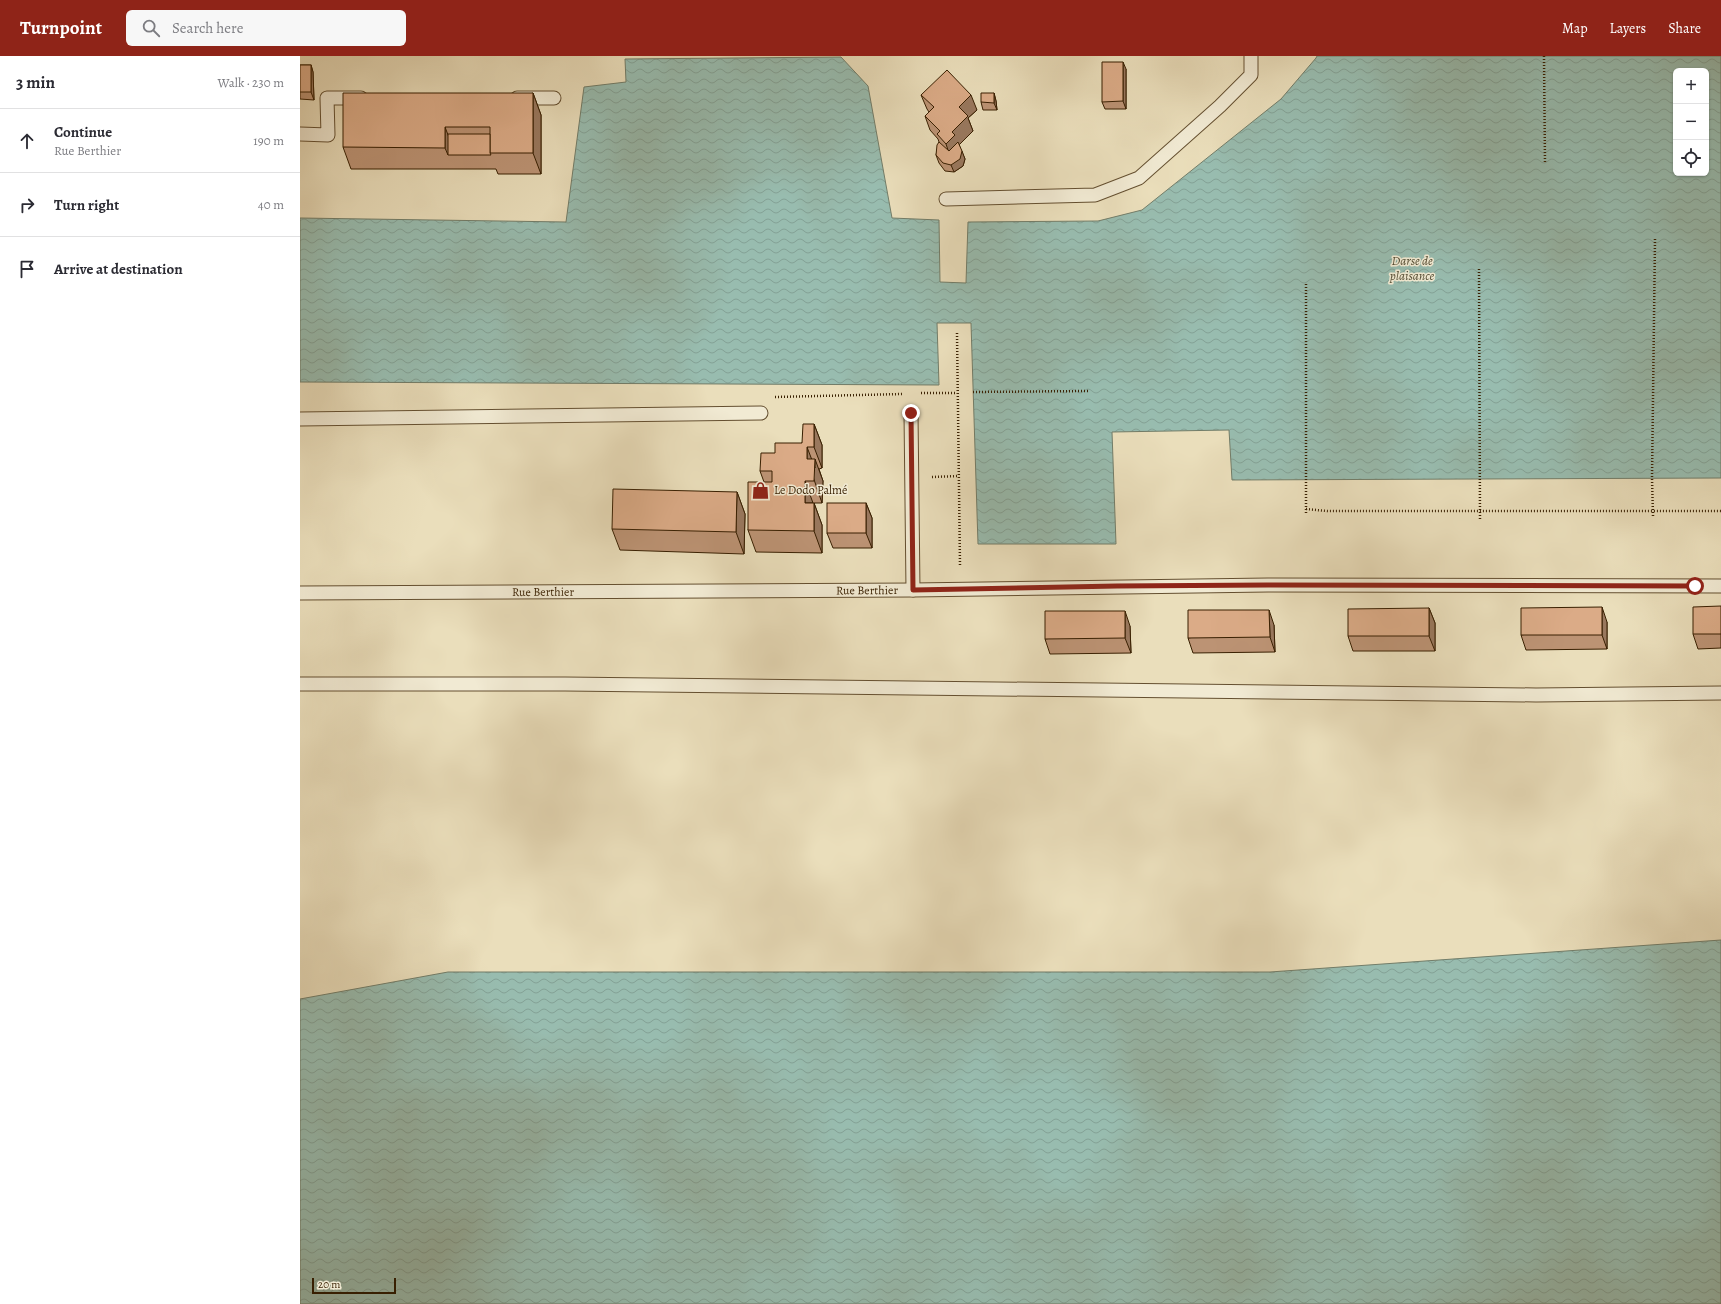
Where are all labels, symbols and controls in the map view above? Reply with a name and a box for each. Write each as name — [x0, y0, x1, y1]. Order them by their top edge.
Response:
search box — [126, 10, 406, 46]
text: Turnpoint — [20, 15, 102, 41]
icon: search — [140, 17, 162, 39]
text: Search here — [172, 18, 243, 38]
text: Map — [1562, 19, 1588, 38]
text: Layers — [1610, 19, 1646, 38]
text: Share — [1668, 19, 1701, 38]
map controls — [1673, 68, 1709, 176]
button: + — [1673, 68, 1709, 104]
text: 3 min — [16, 71, 55, 94]
text: Walk · 230 m — [218, 74, 284, 91]
button: − — [1673, 104, 1709, 140]
text: Continue — [54, 122, 112, 142]
icon: ahead — [16, 130, 38, 152]
text: 190 m — [253, 132, 284, 149]
button: locate — [1673, 140, 1709, 176]
text: Rue Berthier — [54, 142, 121, 159]
icon: right — [16, 194, 38, 216]
text: Turn right — [54, 195, 119, 215]
text: 40 m — [258, 196, 284, 213]
water label: Darse de plaisance — [1389, 252, 1435, 284]
icon: arrive — [16, 258, 38, 280]
text: Arrive at destination — [54, 259, 183, 279]
route end — [902, 404, 920, 422]
shop icon: Le Dodo Palmé — [751, 480, 771, 500]
place label: Le Dodo Palmé — [774, 482, 847, 498]
route start — [1686, 577, 1704, 595]
street label: Rue Berthier — [836, 582, 898, 598]
street label: Rue Berthier — [512, 584, 574, 600]
scale bar — [312, 1276, 396, 1295]
text: 20 m — [318, 1277, 340, 1292]

